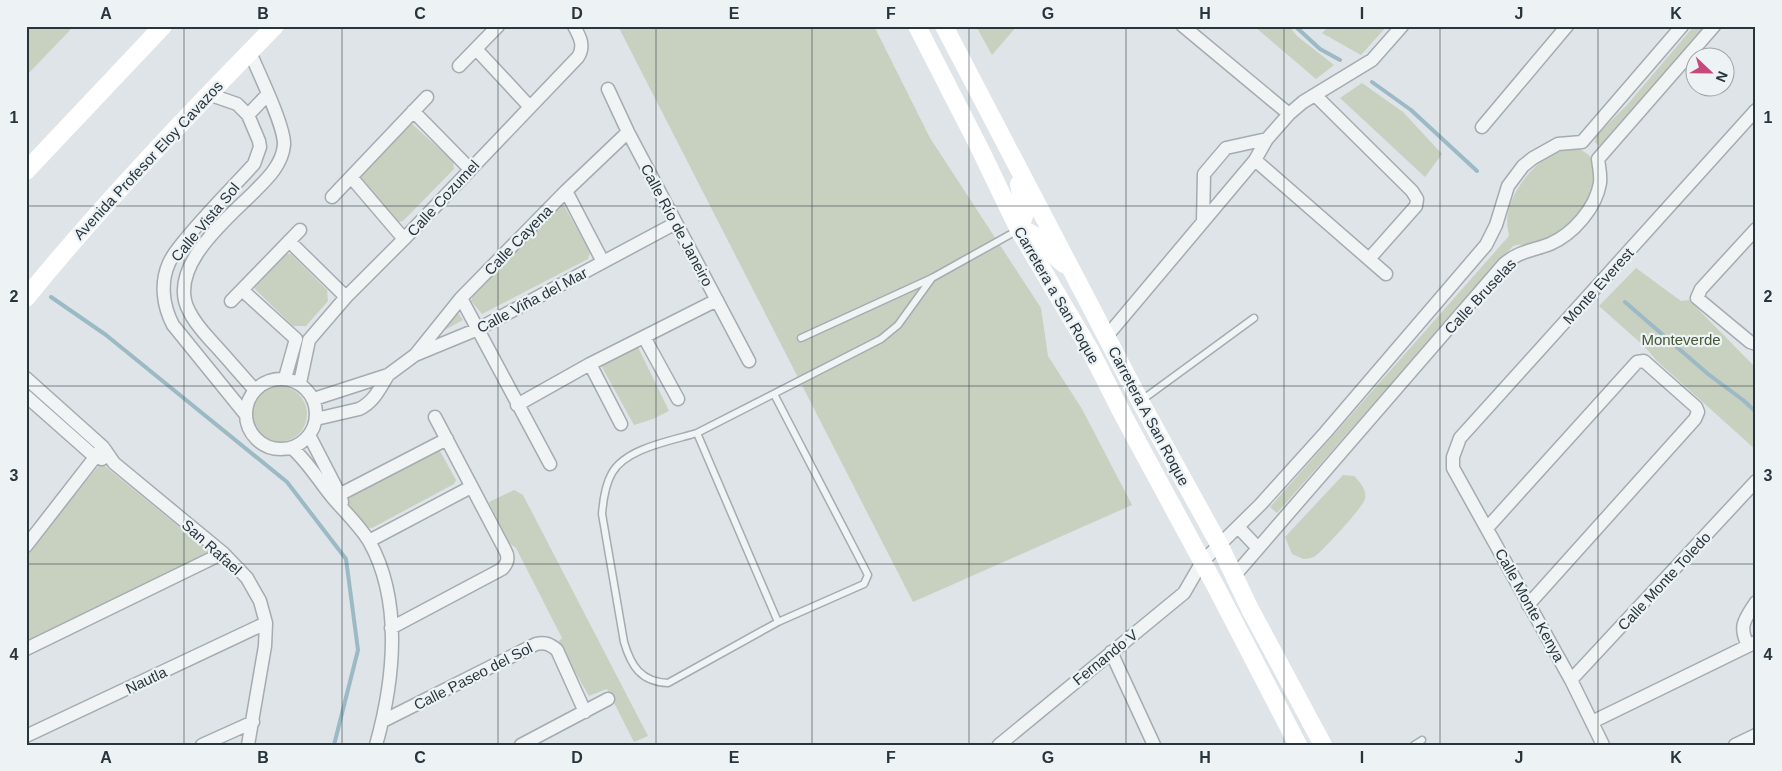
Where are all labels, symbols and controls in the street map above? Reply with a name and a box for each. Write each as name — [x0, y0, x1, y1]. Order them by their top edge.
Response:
text: A — [100, 5, 112, 22]
text: B — [257, 5, 269, 22]
text: C — [414, 5, 426, 22]
text: D — [571, 5, 583, 22]
text: E — [729, 5, 740, 22]
text: F — [886, 5, 896, 22]
text: G — [1042, 5, 1054, 22]
text: H — [1199, 5, 1211, 22]
text: I — [1360, 5, 1364, 22]
text: J — [1515, 5, 1523, 22]
text: K — [1670, 5, 1682, 22]
north arrow — [1684, 48, 1734, 98]
text: N — [1713, 69, 1731, 85]
street label: Avenida Profesor Eloy Cavazos — [70, 77, 226, 243]
text: 1 — [10, 109, 19, 126]
text: 1 — [1764, 109, 1773, 126]
street label: Calle Cozumel — [404, 157, 482, 239]
street label: Calle Río de Janeiro — [638, 161, 716, 289]
street label: Calle Vista Sol — [167, 179, 243, 265]
street label: Calle Cayena — [481, 201, 556, 278]
street label: Carretera a San Roque — [1011, 224, 1103, 366]
street label: Monte Everest — [1559, 244, 1637, 328]
street label: Calle Bruselas — [1441, 255, 1519, 337]
street label: Calle Viña del Mar — [474, 264, 590, 336]
text: 2 — [10, 288, 19, 305]
text: 2 — [1764, 288, 1773, 305]
park label: Monteverde — [1641, 331, 1721, 348]
street label: Carretera A San Roque — [1105, 344, 1193, 488]
text: 3 — [10, 467, 19, 484]
text: 3 — [1764, 467, 1773, 484]
street label: San Rafael — [179, 516, 245, 578]
street label: Calle Monte Toledo — [1614, 528, 1714, 634]
street label: Calle Monte Kenya — [1492, 545, 1568, 665]
street label: Fernando V — [1069, 626, 1141, 688]
street label: Calle Paseo del Sol — [411, 639, 535, 713]
text: 4 — [10, 646, 19, 663]
text: 4 — [1764, 646, 1773, 663]
street label: Nautla — [123, 663, 170, 697]
text: A — [100, 749, 112, 766]
text: B — [257, 749, 269, 766]
text: C — [414, 749, 426, 766]
text: D — [571, 749, 583, 766]
text: E — [729, 749, 740, 766]
text: F — [886, 749, 896, 766]
text: G — [1042, 749, 1054, 766]
text: H — [1199, 749, 1211, 766]
text: I — [1360, 749, 1364, 766]
text: J — [1515, 749, 1523, 766]
text: K — [1670, 749, 1682, 766]

